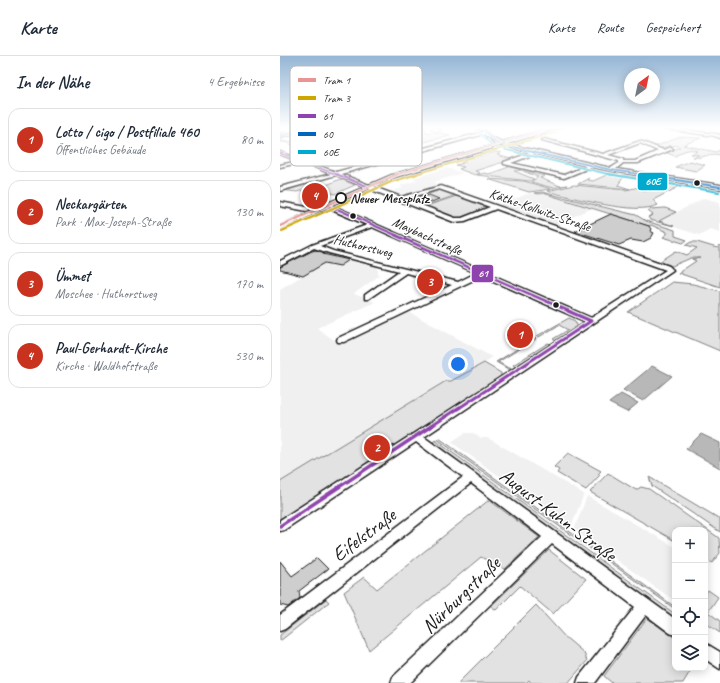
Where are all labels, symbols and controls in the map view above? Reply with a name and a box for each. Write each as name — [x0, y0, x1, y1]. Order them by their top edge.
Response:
text: Karte — [20, 16, 57, 40]
text: Karte — [548, 19, 575, 36]
text: Route — [597, 19, 623, 36]
text: Gespeichert — [645, 19, 700, 36]
legend — [290, 66, 422, 166]
north arrow — [624, 68, 660, 104]
text: In der Nähe — [16, 72, 89, 93]
text: Tram 1 — [323, 73, 351, 87]
text: 4 Ergebnisse — [208, 74, 264, 90]
text: Tram 3 — [323, 91, 351, 105]
text: 61 — [323, 109, 334, 123]
text: Lotto / cigo / Postfiliale 460 — [55, 123, 199, 142]
text: 60 — [323, 127, 334, 141]
text: 1 — [27, 132, 33, 148]
text: 80 m — [241, 132, 263, 148]
text: Öffentliches Gebäude — [55, 142, 145, 158]
text: 60E — [323, 145, 340, 159]
line badge: 60E — [637, 172, 668, 191]
text: 60E — [645, 174, 663, 188]
unlabelled marker — [692, 178, 702, 188]
pin: 4 — [302, 181, 328, 211]
street label: Käthe-Kollwitz-Straße — [487, 185, 594, 236]
place label: Neuer Messplatz — [350, 190, 431, 207]
marker: Neuer Messplatz — [335, 192, 347, 204]
text: Neckargärten — [55, 195, 126, 214]
text: 2 — [27, 204, 33, 220]
text: 130 m — [235, 204, 263, 220]
unlabelled marker — [348, 211, 358, 221]
street label: Maybachstraße — [390, 213, 466, 259]
text: Park · Max-Joseph-Straße — [55, 214, 171, 230]
street label: Huthorstweg — [332, 230, 395, 262]
line badge: 61 — [471, 264, 494, 283]
text: 61 — [478, 266, 489, 280]
text: Ümmet — [55, 267, 90, 286]
pin: 3 — [417, 267, 443, 297]
text: 3 — [27, 276, 33, 292]
text: 170 m — [235, 276, 263, 292]
text: Moschee · Huthorstweg — [55, 286, 157, 302]
unlabelled marker — [551, 300, 561, 310]
pin: 1 — [507, 320, 533, 350]
text: Paul-Gerhardt-Kirche — [55, 339, 167, 358]
text: 4 — [27, 348, 33, 364]
text: 530 m — [235, 348, 263, 364]
your location — [448, 354, 468, 374]
text: Kirche · Waldhofstraße — [55, 358, 157, 374]
pin: 2 — [364, 433, 390, 463]
street label: August-Kuhn-Straße — [495, 463, 623, 568]
street label: Eifelstraße — [327, 502, 402, 567]
map controls — [672, 527, 708, 671]
button: + — [672, 527, 708, 563]
street label: Nürburgstraße — [416, 550, 507, 639]
button: − — [672, 563, 708, 599]
button: locate — [672, 599, 708, 635]
button: layers — [672, 635, 708, 671]

